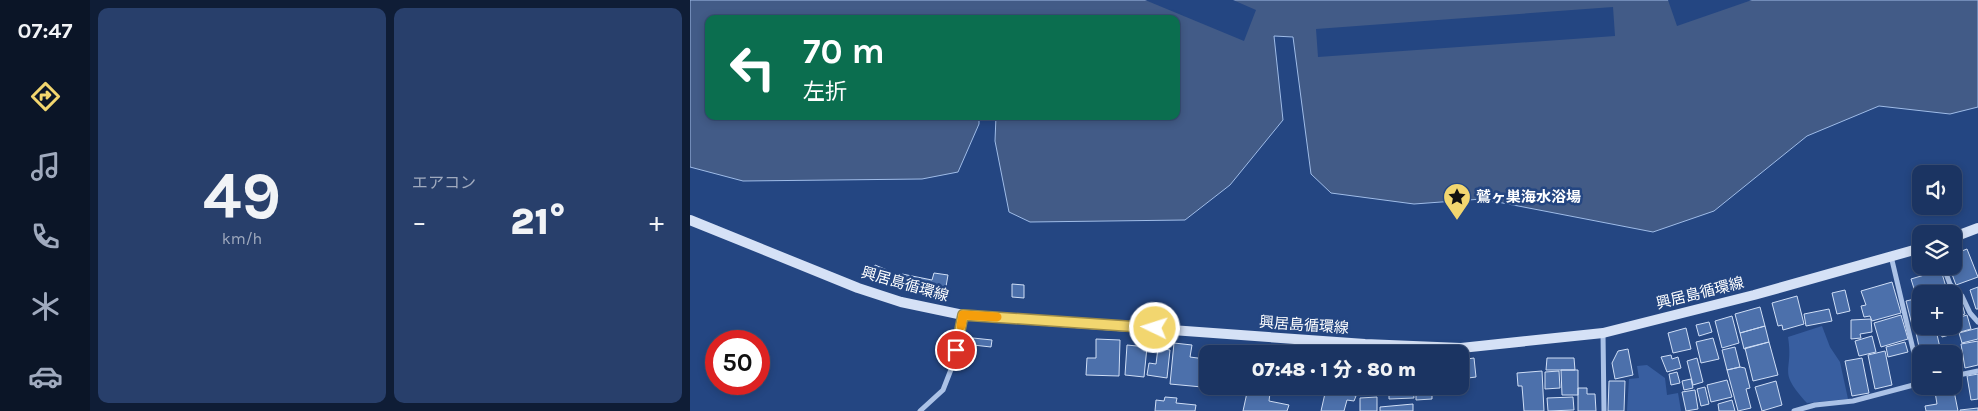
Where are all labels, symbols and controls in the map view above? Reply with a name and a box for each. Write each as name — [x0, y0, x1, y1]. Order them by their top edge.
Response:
text: 07:47 — [18, 18, 72, 44]
text: 70 m — [803, 31, 885, 72]
icon: left — [720, 35, 785, 100]
icon: directions — [28, 79, 63, 114]
text: 左折 — [803, 79, 847, 105]
icon: music — [28, 149, 63, 184]
text: 49 — [203, 158, 281, 234]
map controls — [1912, 165, 1962, 395]
button: sound — [1912, 165, 1962, 215]
text: エアコン — [412, 173, 476, 192]
place icon: 鷲ヶ巣海水浴場 — [1442, 182, 1472, 221]
place label: 鷲ヶ巣海水浴場 — [1476, 188, 1581, 206]
text: 21° — [510, 199, 566, 244]
text: − — [412, 205, 427, 238]
text: + — [649, 205, 664, 238]
icon: phone — [28, 219, 63, 254]
button: layers — [1912, 225, 1962, 275]
text: km/h — [222, 229, 262, 248]
street label: 興居島循環線 — [859, 263, 951, 305]
street label: 興居島循環線 — [1654, 273, 1746, 313]
button: + — [1912, 285, 1962, 335]
icon: climate — [28, 289, 63, 324]
position arrow — [1128, 301, 1180, 353]
street label: 興居島循環線 — [1258, 313, 1350, 337]
pin — [935, 329, 977, 371]
speed limit sign: 50 — [705, 330, 770, 395]
icon: arrive — [942, 336, 970, 364]
button: − — [1912, 345, 1962, 395]
icon: car — [28, 359, 63, 394]
text: 07:48 · 1 分 · 80 m — [1252, 359, 1416, 381]

